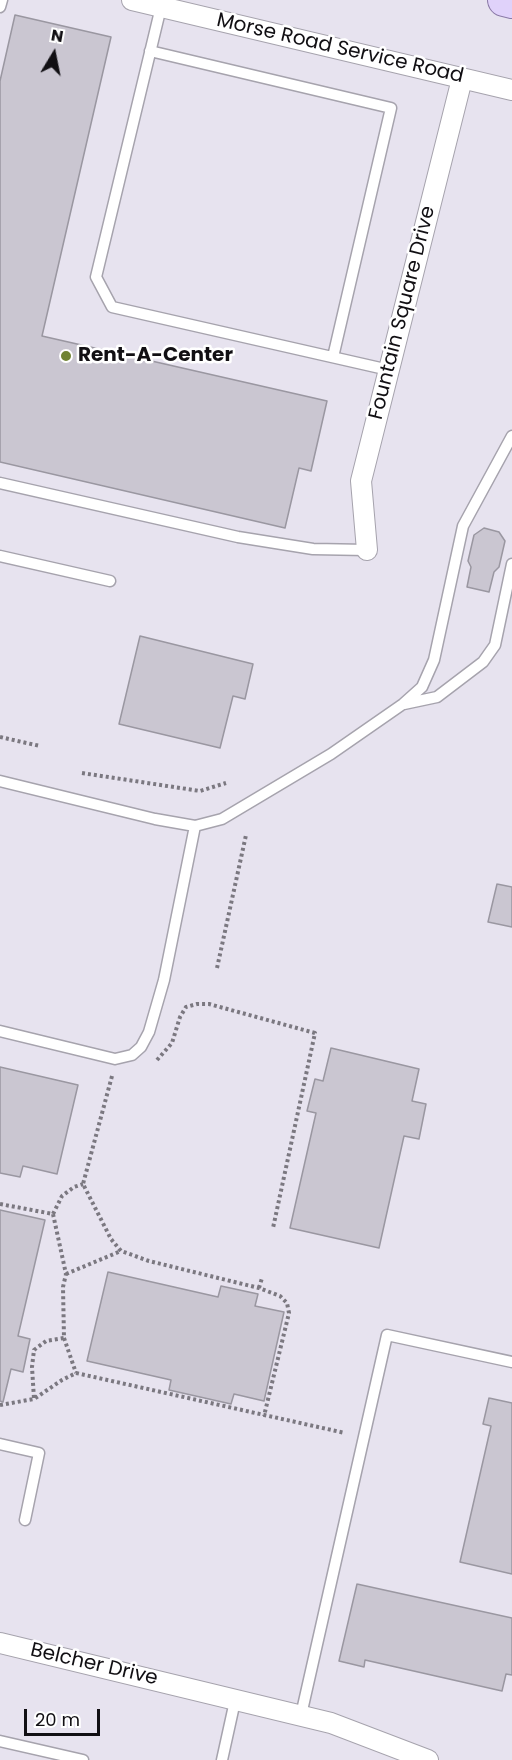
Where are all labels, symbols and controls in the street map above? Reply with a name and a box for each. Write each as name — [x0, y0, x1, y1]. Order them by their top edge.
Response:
street label: Morse Road Service Road — [214, 9, 466, 89]
text: N — [49, 23, 65, 48]
north arrow — [24, 24, 84, 84]
street label: Fountain Square Drive — [365, 204, 441, 422]
place label: Rent-A-Center — [78, 344, 233, 368]
marker: Rent-A-Center — [59, 349, 73, 363]
street label: Belcher Drive — [28, 1639, 160, 1691]
scale bar — [27, 1697, 104, 1735]
text: 20 m — [35, 1707, 80, 1732]

